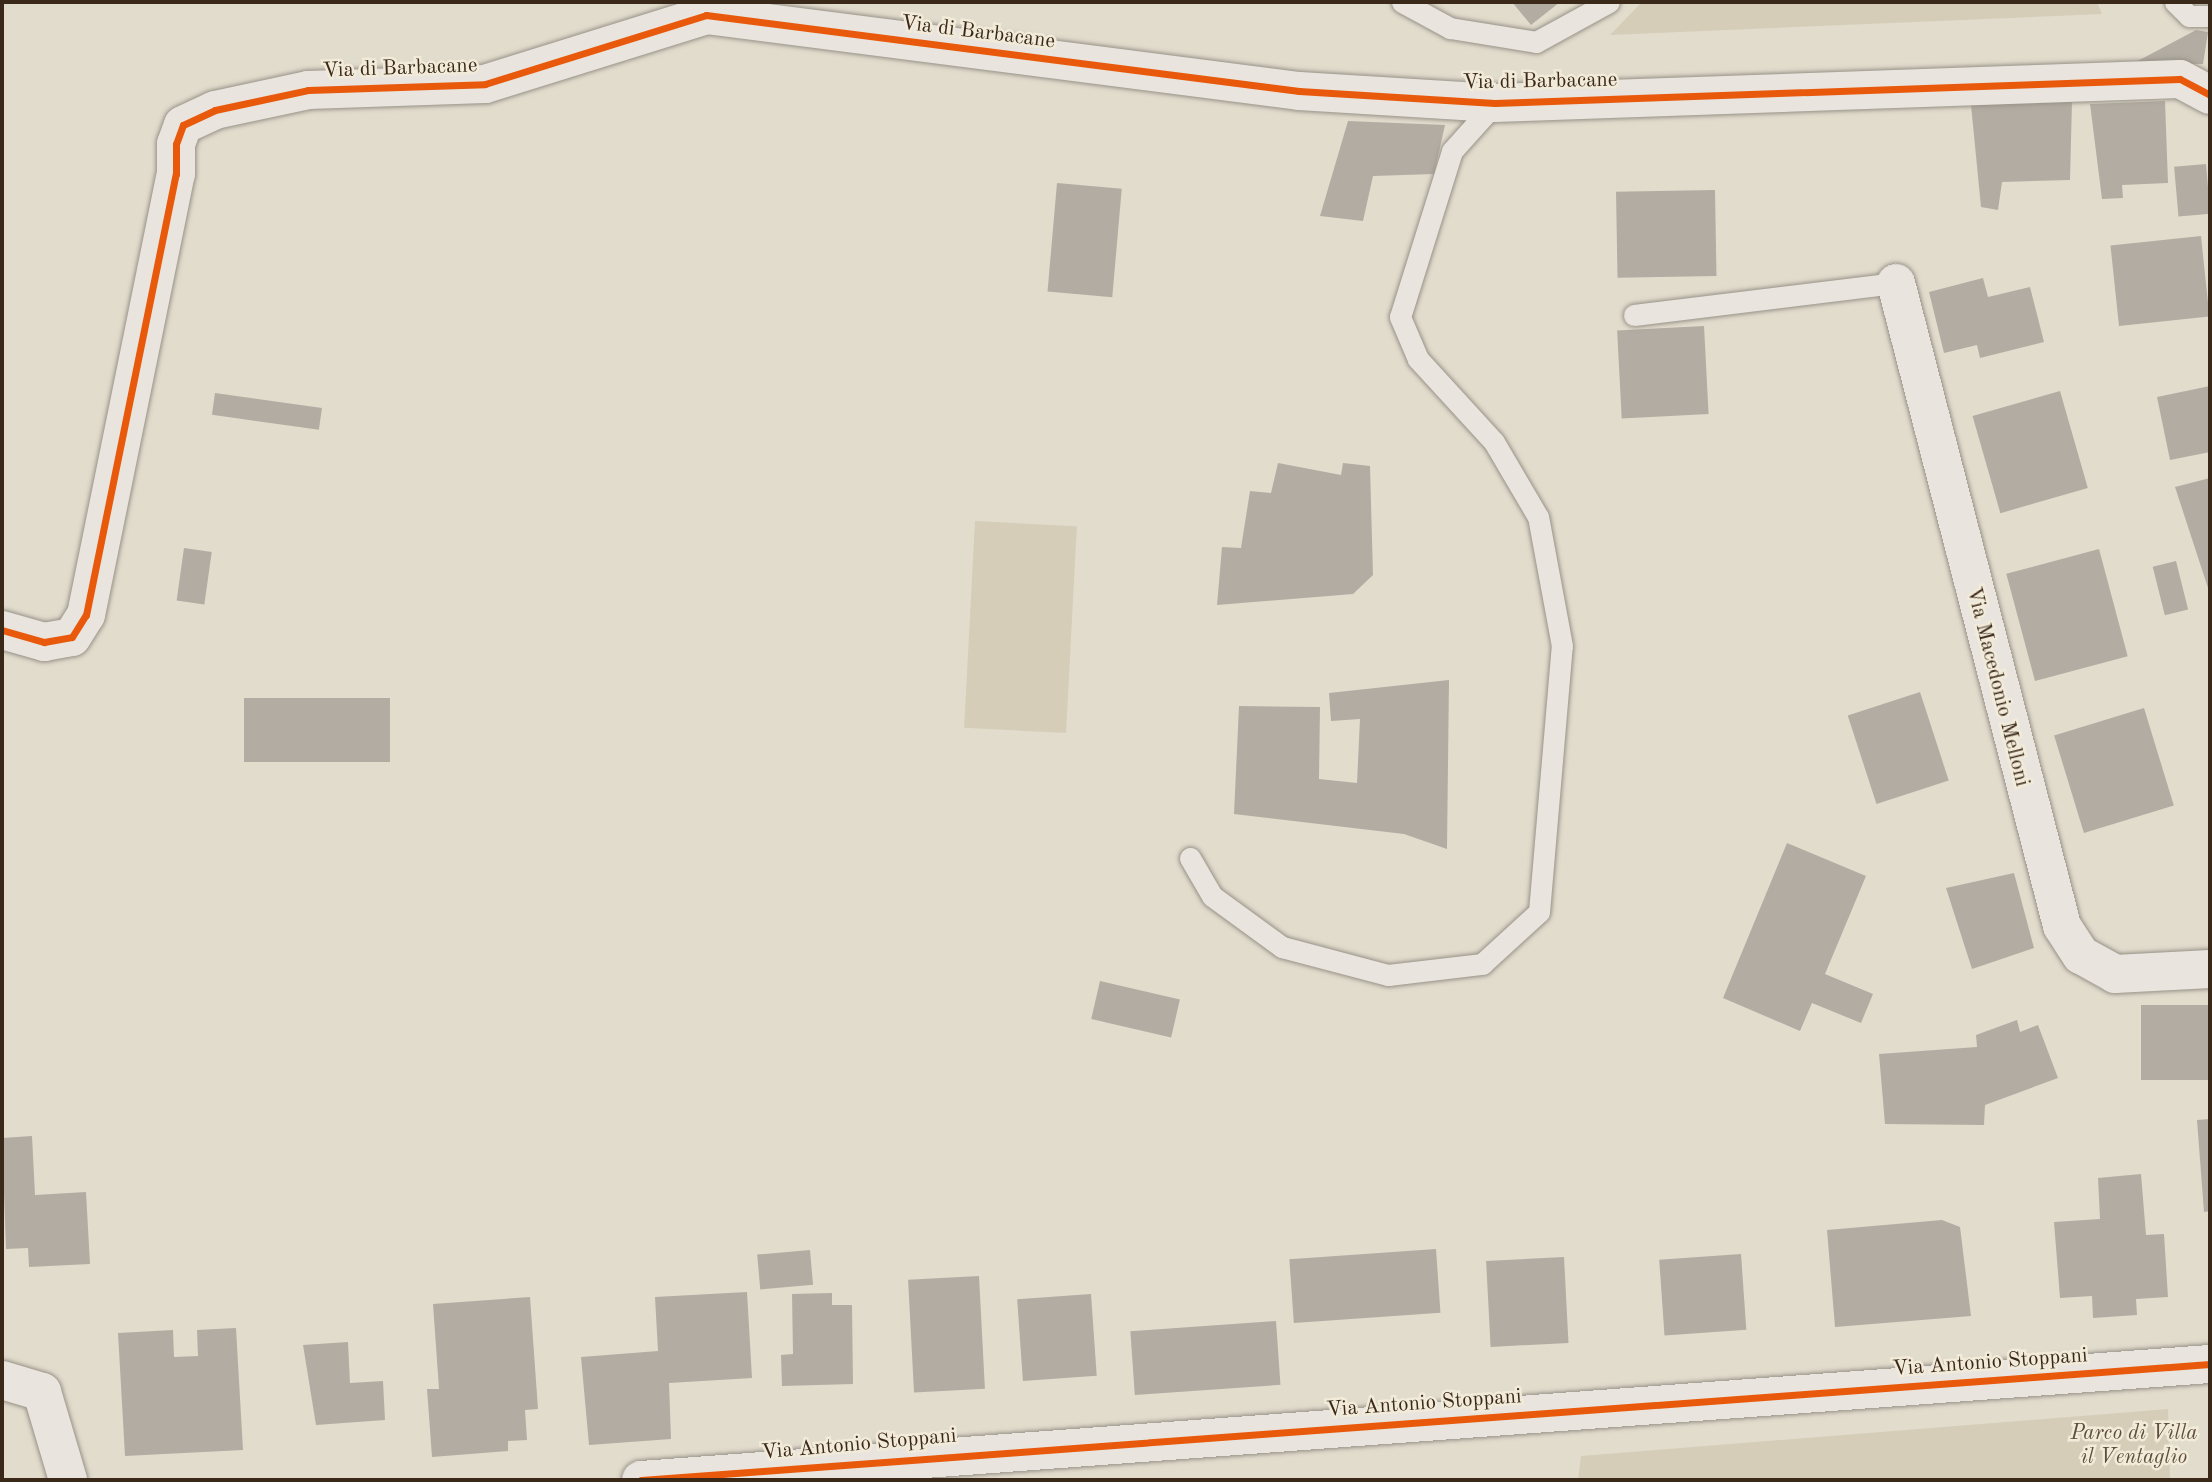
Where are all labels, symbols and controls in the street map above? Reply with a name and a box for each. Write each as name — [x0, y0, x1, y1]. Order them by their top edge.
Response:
street label: Via di Barbacane — [900, 11, 1056, 55]
street label: Via di Barbacane — [322, 54, 478, 84]
street label: Via di Barbacane — [1462, 68, 1618, 96]
street label: Via Macedonio Melloni — [1960, 585, 2034, 789]
street label: Via Antonio Stoppani — [1892, 1344, 2088, 1382]
street label: Via Antonio Stoppani — [1326, 1385, 1522, 1423]
park label: Parco di Villa il Ventaglio — [2070, 1421, 2198, 1471]
street label: Via Antonio Stoppani — [760, 1424, 958, 1466]

